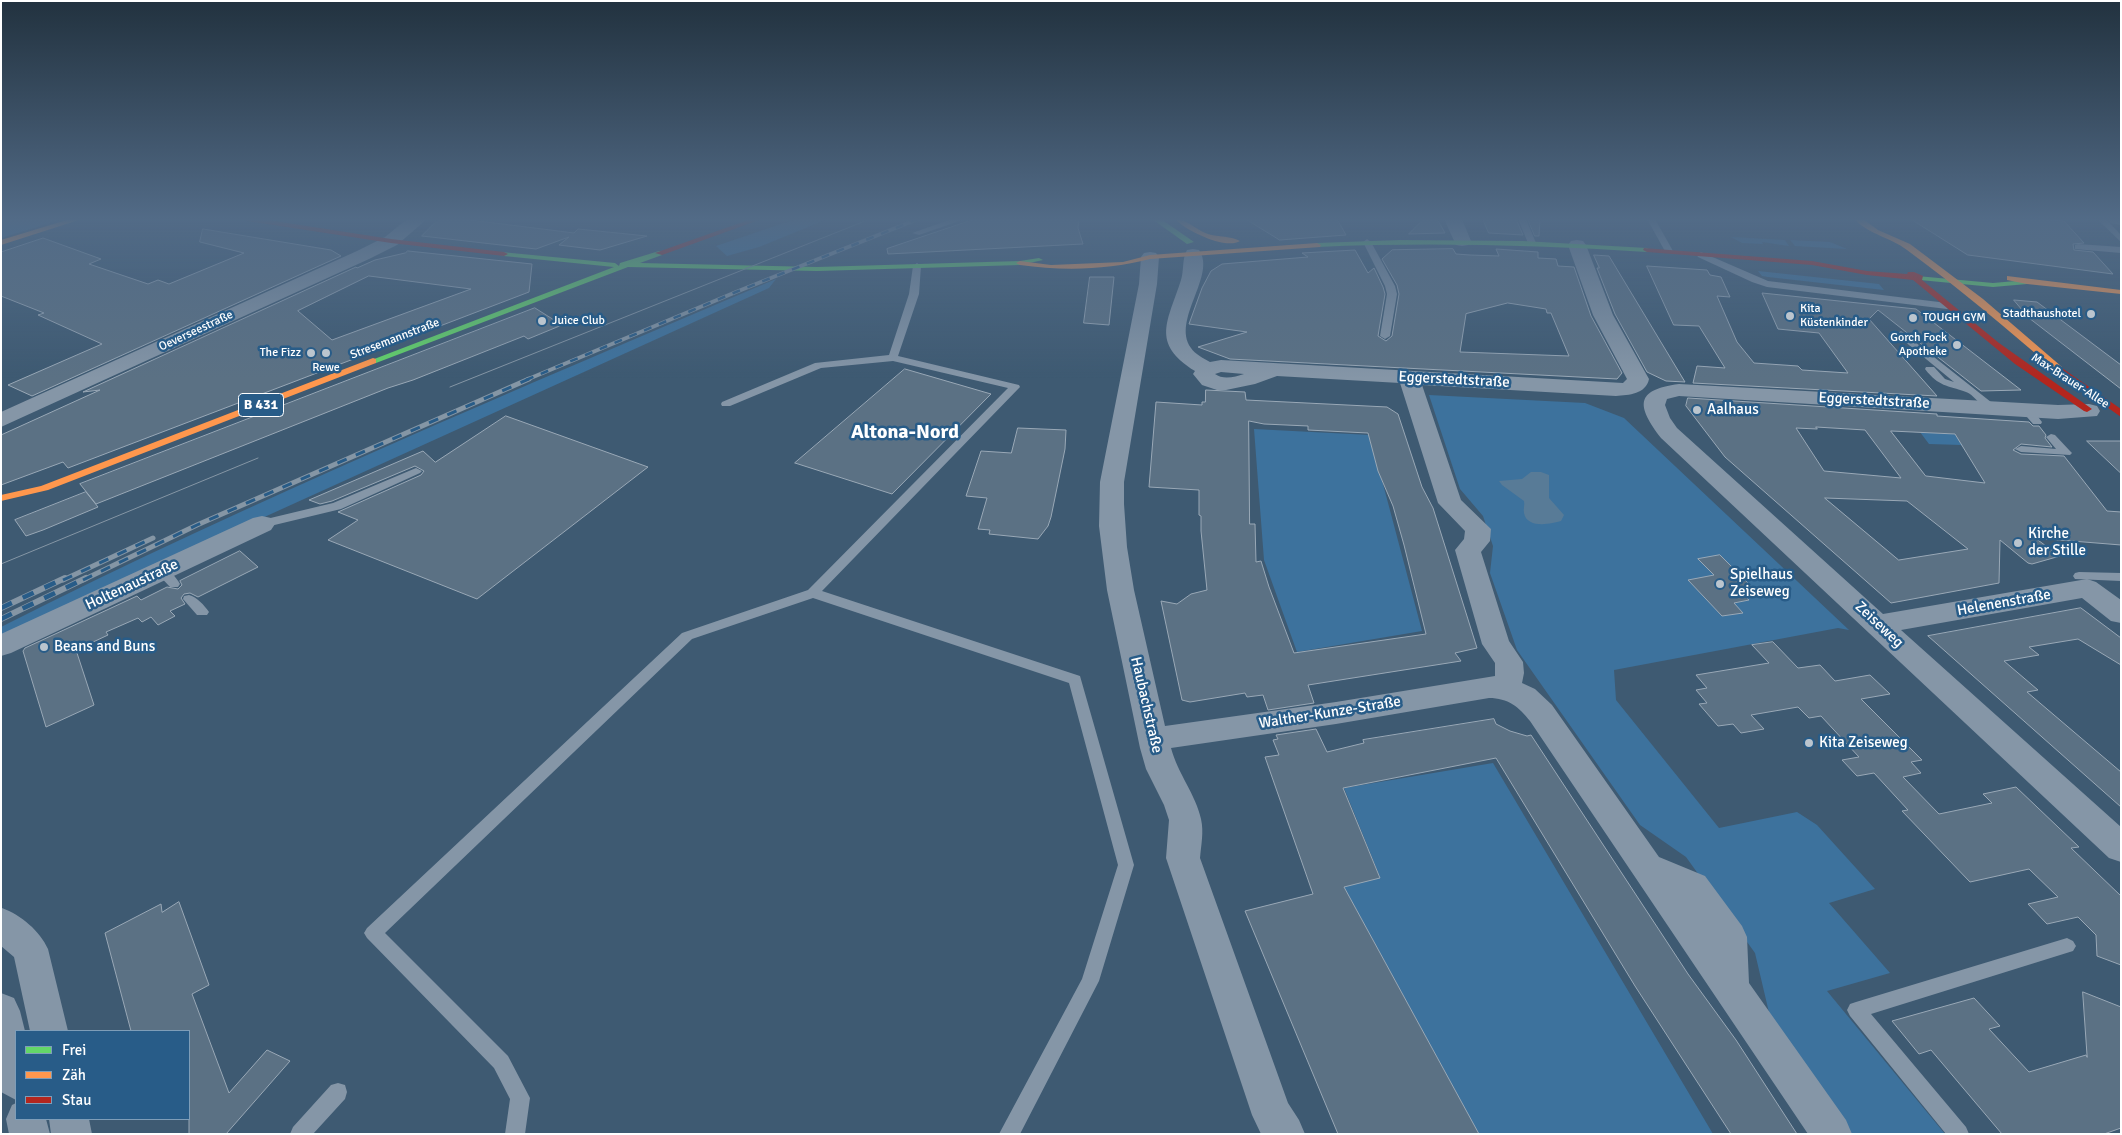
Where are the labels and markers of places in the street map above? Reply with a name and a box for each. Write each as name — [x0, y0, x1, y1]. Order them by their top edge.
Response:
place label: Kita Küstenkinder — [1800, 302, 1868, 330]
place label: Stadthaushotel — [2003, 307, 2081, 321]
marker: Stadthaushotel — [2085, 308, 2097, 320]
marker: Kita Küstenkinder — [1784, 310, 1796, 322]
place label: TOUGH GYM — [1923, 311, 1986, 325]
marker: TOUGH GYM — [1907, 312, 1919, 324]
place label: Juice Club — [552, 314, 605, 328]
marker: Juice Club — [536, 315, 548, 327]
place label: Gorch Fock Apotheke — [1890, 331, 1947, 359]
marker: Gorch Fock Apotheke — [1951, 339, 1963, 351]
place label: The Fizz — [260, 346, 301, 360]
marker: The Fizz — [305, 347, 317, 359]
marker: Rewe — [320, 347, 332, 359]
place label: Rewe — [312, 361, 340, 375]
place label: Aalhaus — [1707, 401, 1759, 419]
marker: Aalhaus — [1691, 404, 1703, 416]
place label: Kirche der Stille — [2028, 525, 2086, 560]
marker: Kirche der Stille — [2012, 537, 2024, 549]
place label: Spielhaus Zeiseweg — [1730, 566, 1793, 601]
marker: Spielhaus Zeiseweg — [1714, 578, 1726, 590]
place label: Beans and Buns — [54, 638, 155, 656]
marker: Beans and Buns — [38, 641, 50, 653]
place label: Kita Zeiseweg — [1819, 734, 1908, 752]
marker: Kita Zeiseweg — [1803, 737, 1815, 749]

